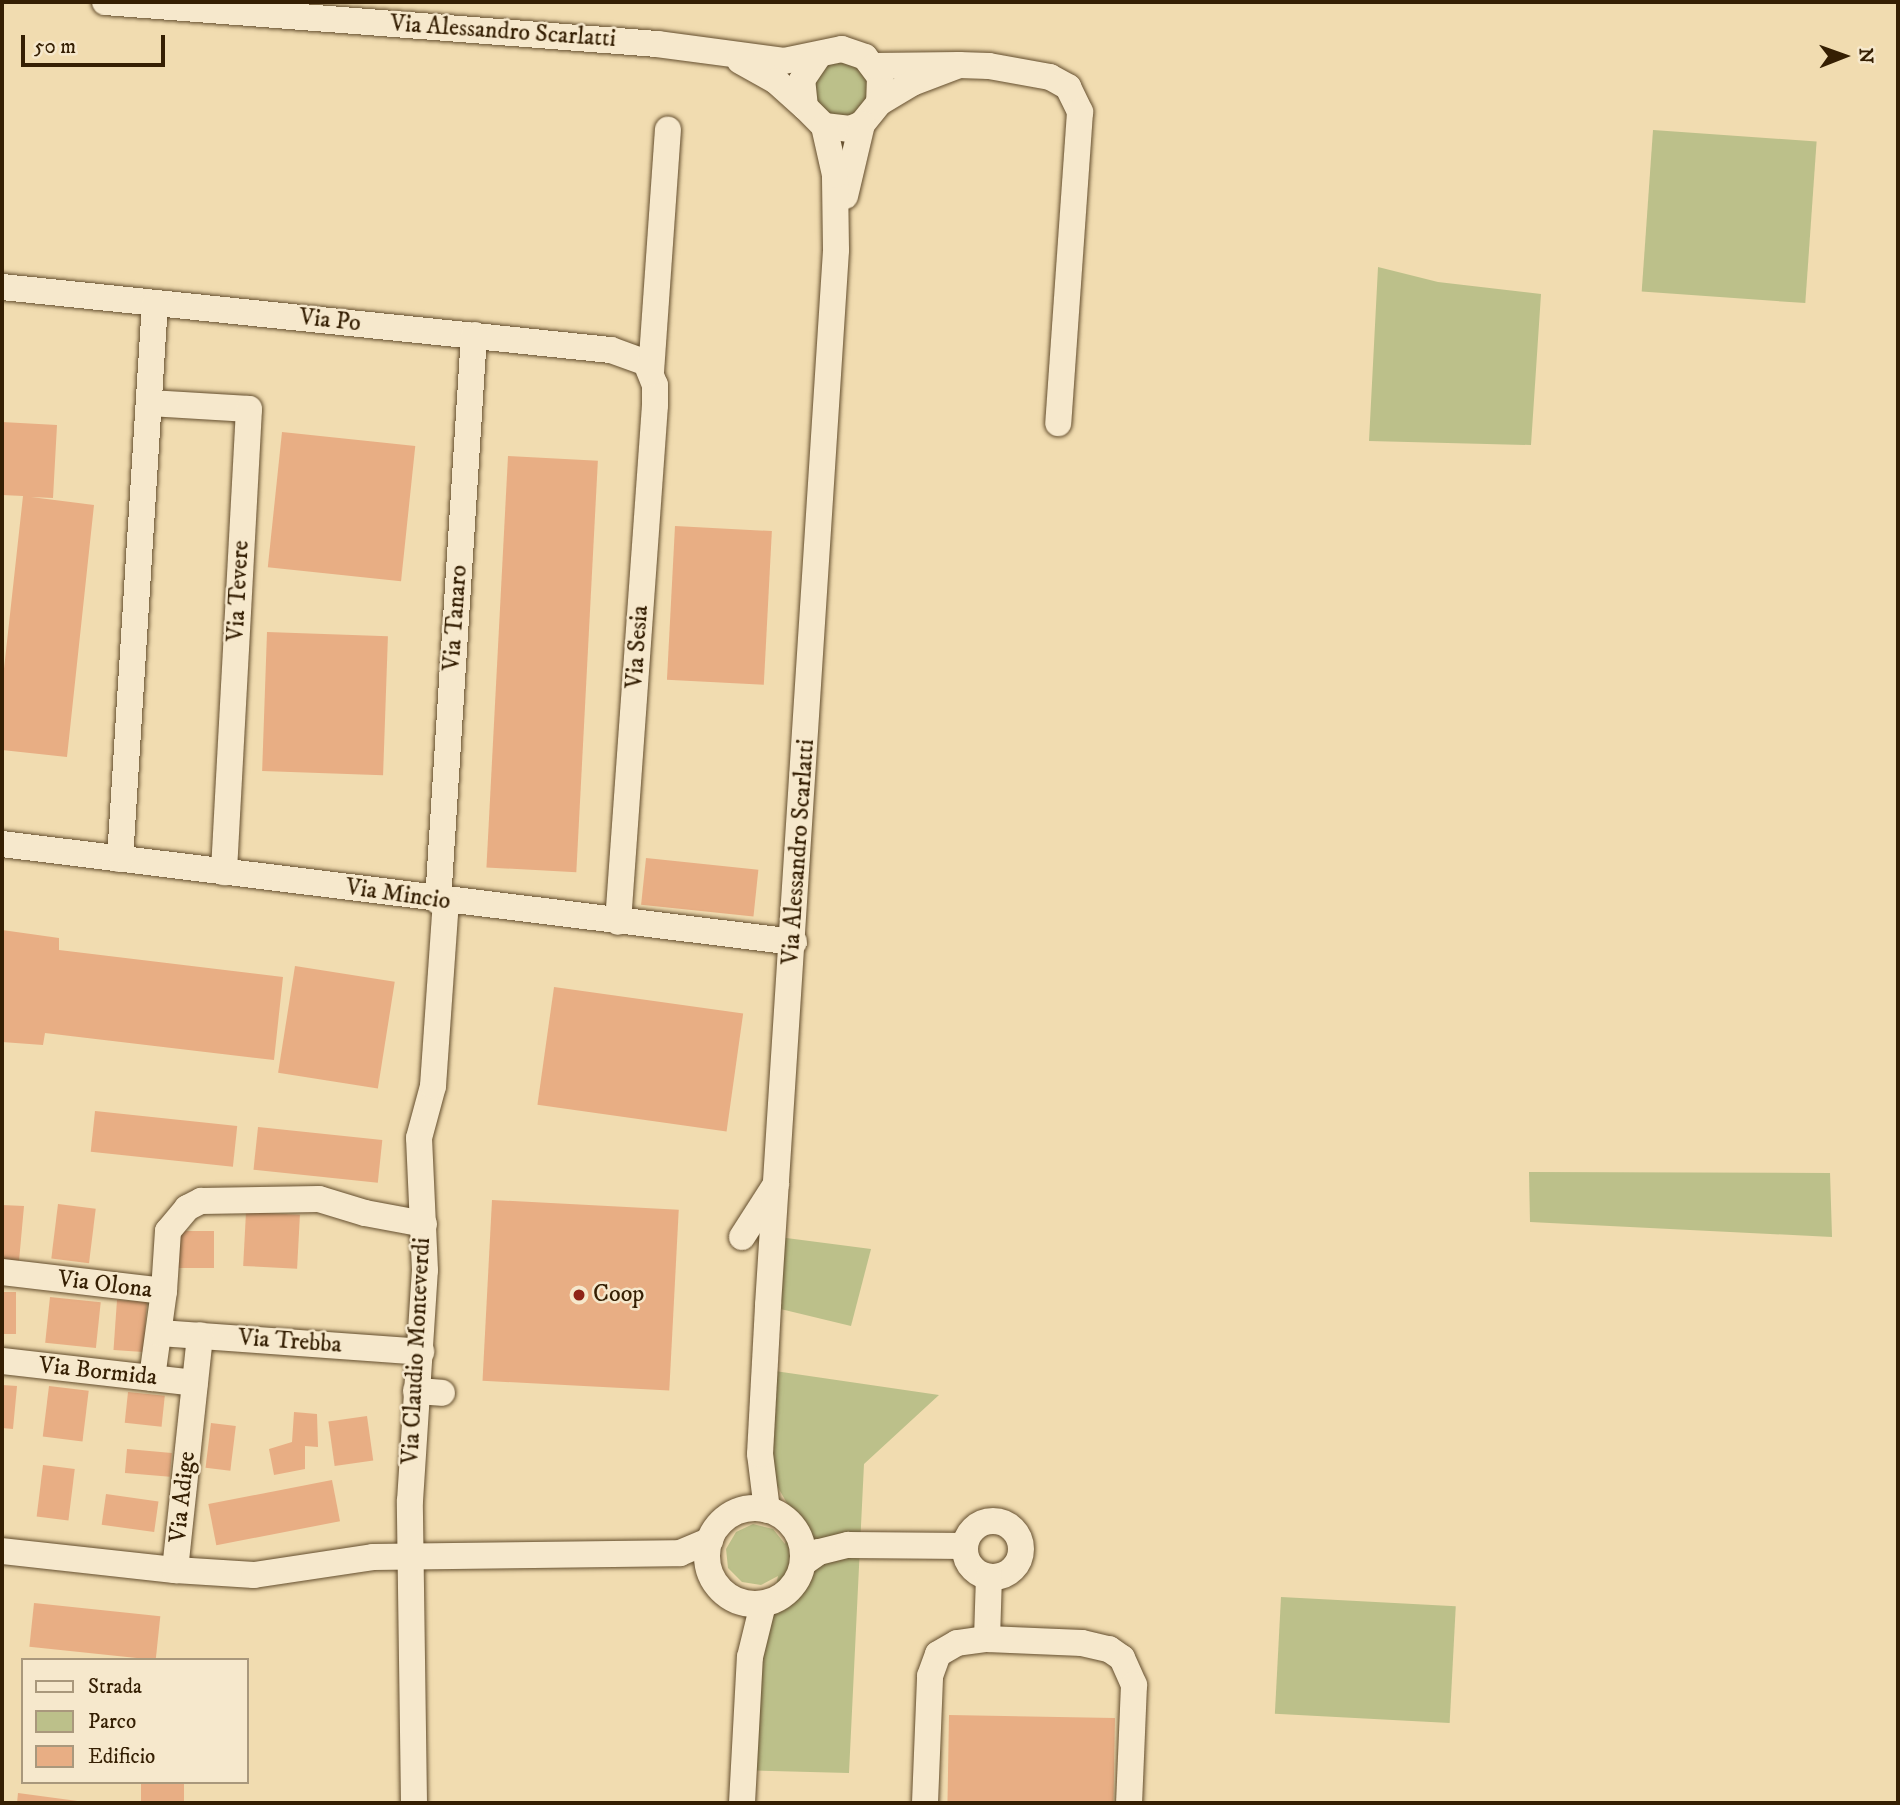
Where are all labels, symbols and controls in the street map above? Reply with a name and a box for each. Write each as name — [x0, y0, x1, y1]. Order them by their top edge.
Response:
street label: Via Alessandro Scarlatti — [389, 10, 617, 54]
scale bar — [24, 21, 168, 65]
north arrow — [1809, 21, 1879, 91]
text: 50 m — [34, 34, 76, 60]
text: N — [1854, 48, 1877, 64]
street label: Via Po — [298, 303, 362, 339]
street label: Via Tevere — [222, 540, 256, 642]
street label: Via Tanaro — [438, 564, 474, 672]
street label: Via Sesia — [621, 604, 655, 690]
street label: Via Alessandro Scarlatti — [777, 738, 821, 966]
street label: Via Mincio — [344, 873, 452, 917]
street label: Via Claudio Monteverdi — [397, 1237, 437, 1465]
street label: Via Olona — [56, 1265, 154, 1305]
place label: Coop — [593, 1281, 644, 1309]
marker: Coop — [571, 1287, 587, 1303]
street label: Via Trebba — [237, 1324, 343, 1360]
street label: Via Bormida — [37, 1351, 159, 1393]
street label: Via Adige — [164, 1450, 202, 1544]
legend — [21, 1658, 248, 1784]
text: Strada — [88, 1674, 142, 1700]
text: Parco — [88, 1709, 136, 1735]
text: Edificio — [88, 1744, 155, 1770]

